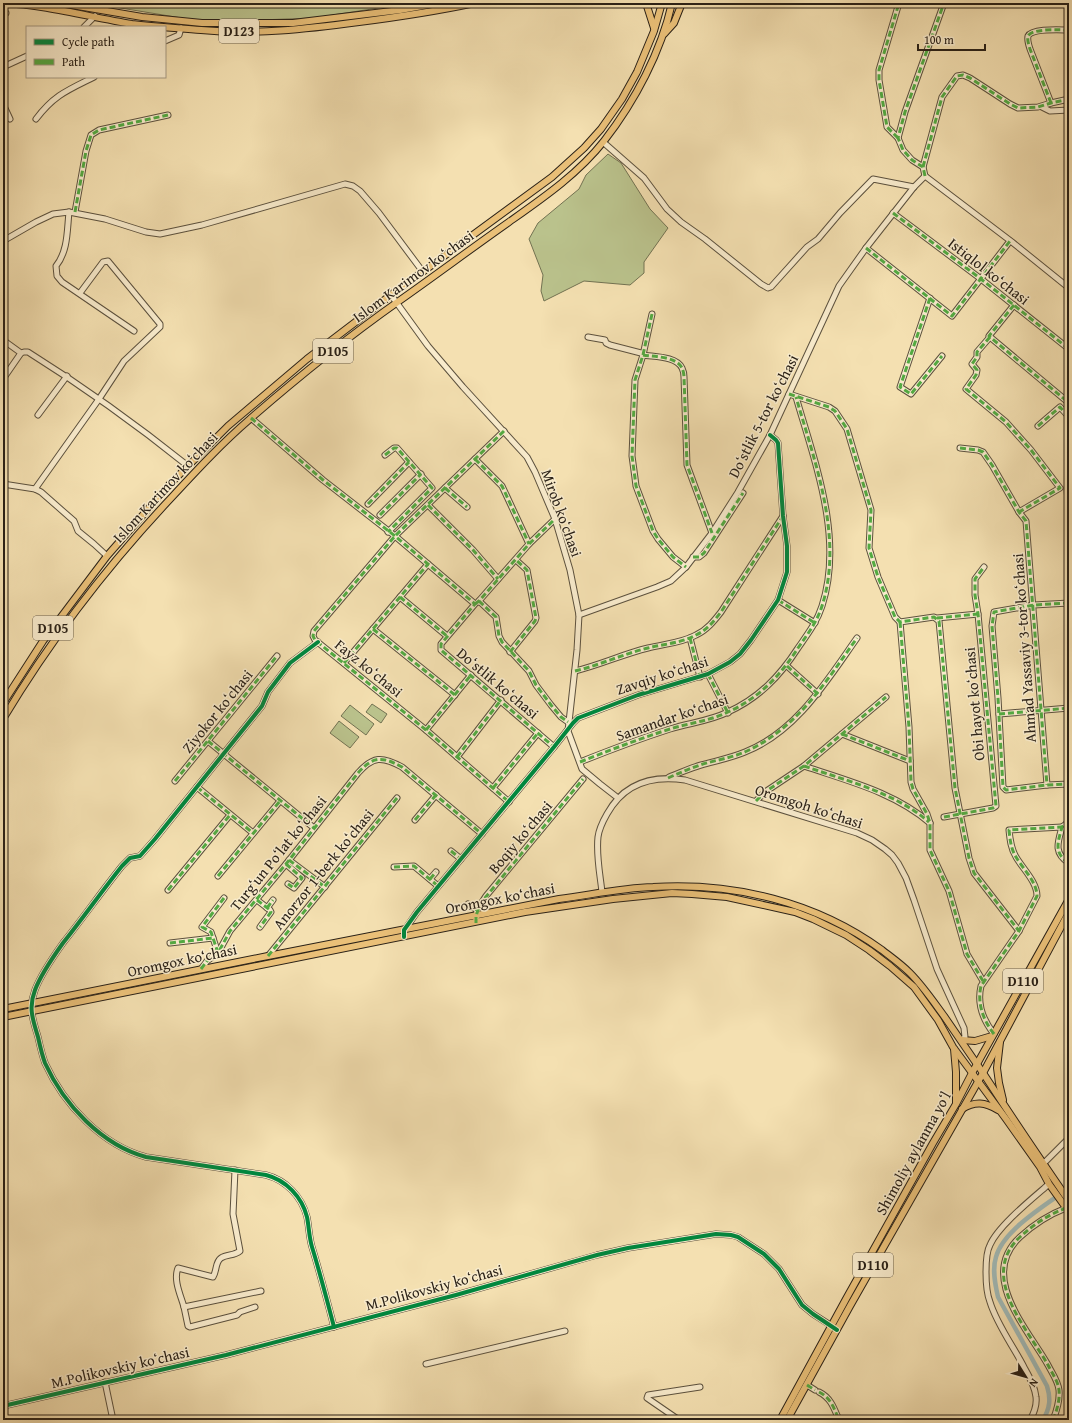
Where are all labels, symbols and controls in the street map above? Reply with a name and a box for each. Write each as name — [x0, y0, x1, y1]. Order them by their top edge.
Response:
road number: D123 — [219, 19, 259, 43]
legend — [26, 26, 166, 78]
scale bar — [918, 26, 985, 52]
text: 100 m — [924, 31, 954, 48]
text: Cycle path — [62, 33, 115, 50]
text: Path — [62, 53, 85, 70]
street label: Islom Karimov koʻchasi — [348, 225, 478, 327]
street label: Istiqlol ko‘chasi — [944, 233, 1034, 309]
road number: D105 — [313, 339, 353, 363]
street label: Doʻstlik 5-tor koʻchasi — [723, 351, 803, 481]
street label: Islom Karimov koʻchasi — [108, 427, 222, 547]
street label: Mirob koʻchasi — [536, 466, 588, 560]
street label: Ahmad Yassaviy 3-tor koʻchasi — [1007, 553, 1041, 743]
road number: D105 — [33, 616, 73, 640]
street label: Fayz koʻchasi — [331, 634, 407, 702]
street label: Doʻstlik koʻchasi — [453, 642, 543, 724]
street label: Obi hayot koʻchasi — [959, 646, 989, 762]
street label: Zavqiy koʻchasi — [613, 650, 711, 700]
street label: Ziyokor koʻchasi — [177, 665, 257, 757]
street label: Samandar ko‘chasi — [613, 688, 731, 746]
street label: Oromgoh koʻchasi — [752, 779, 866, 833]
street label: Turgʻun Poʻlat koʻchasi — [225, 791, 331, 915]
street label: Boqiy koʻchasi — [483, 796, 557, 878]
street label: Anorzor 1-berk koʻchasi — [268, 804, 378, 934]
street label: Oromgox ko‘chasi — [443, 877, 557, 919]
street label: Oromgox ko‘chasi — [125, 938, 239, 982]
road number: D110 — [1003, 969, 1043, 993]
street label: Shimoliy aylanma yoʻl — [870, 1087, 956, 1219]
road number: D110 — [853, 1253, 893, 1277]
street label: M.Polikovskiy koʻchasi — [363, 1259, 505, 1315]
street label: M.Polikovskiy koʻchasi — [49, 1341, 191, 1393]
north arrow — [1006, 1357, 1046, 1397]
text: N — [1025, 1375, 1043, 1391]

